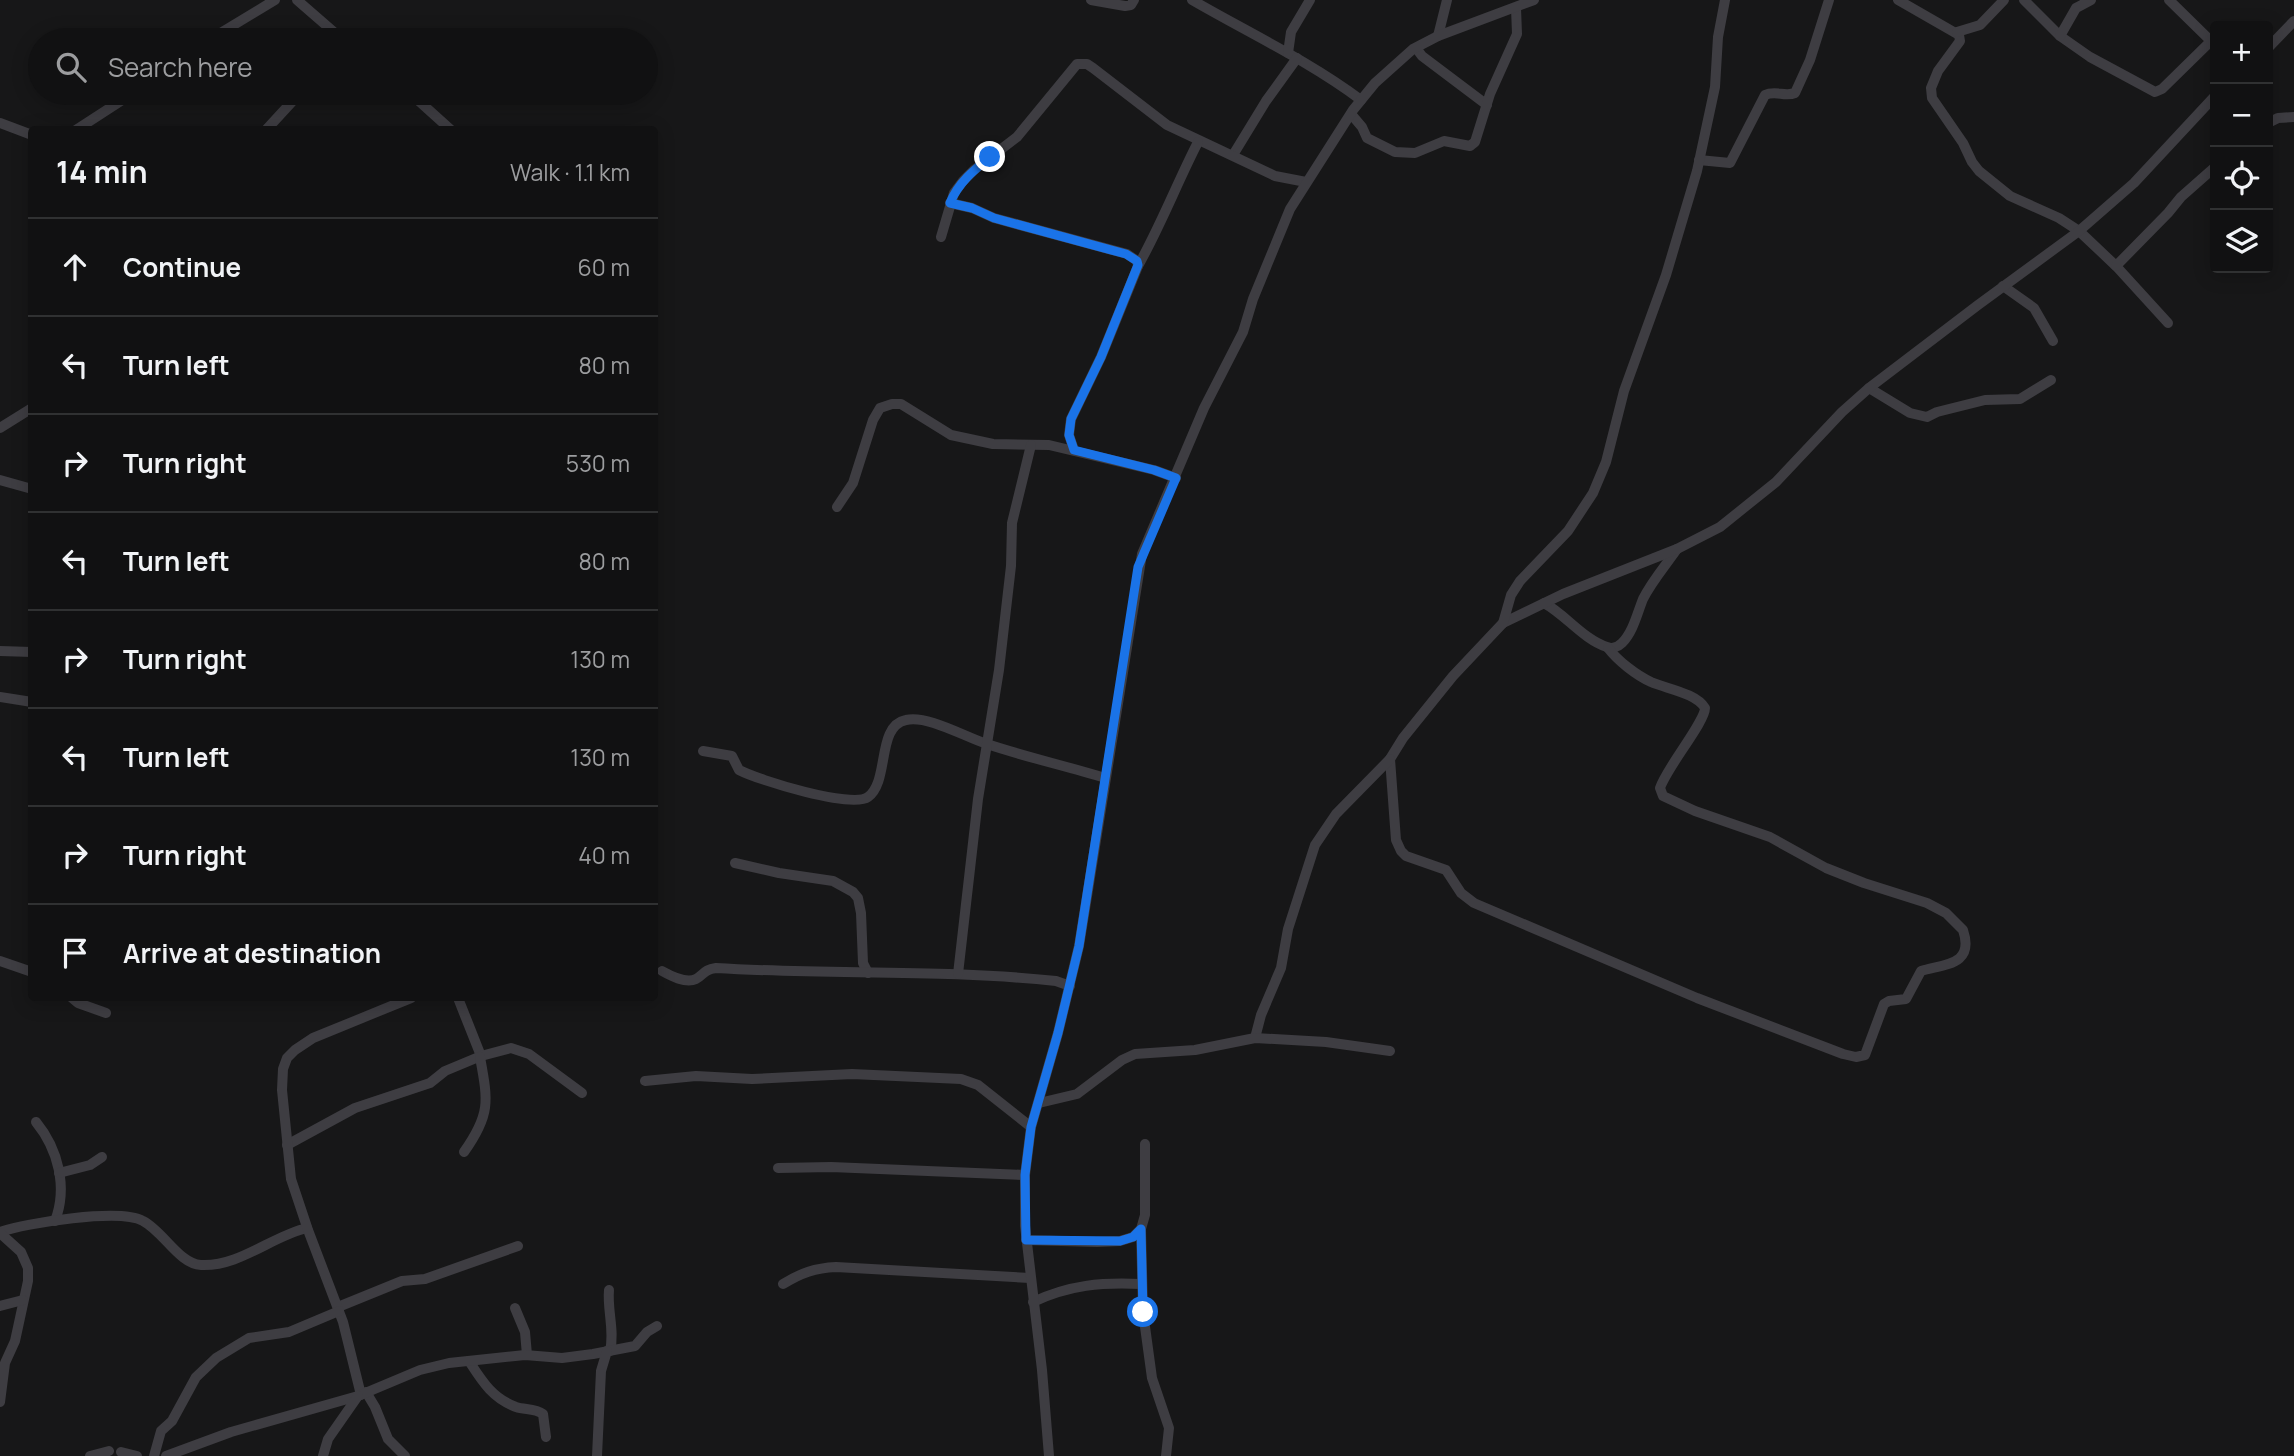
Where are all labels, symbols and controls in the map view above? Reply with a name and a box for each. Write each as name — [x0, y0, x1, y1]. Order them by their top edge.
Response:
map controls — [2210, 21, 2273, 273]
button: + — [2210, 21, 2273, 84]
search box — [28, 28, 658, 105]
icon: search — [52, 48, 90, 86]
text: Search here — [108, 49, 253, 85]
button: − — [2210, 84, 2273, 147]
route end — [974, 141, 1005, 172]
button: locate — [2210, 147, 2273, 210]
text: 14 min — [56, 151, 148, 192]
text: Walk · 1.1 km — [510, 156, 630, 188]
button: layers — [2210, 210, 2273, 273]
icon: ahead — [56, 248, 94, 286]
text: Continue — [123, 249, 241, 285]
text: 60 m — [578, 251, 630, 283]
icon: left — [56, 346, 94, 384]
text: Turn left — [123, 347, 230, 383]
text: 80 m — [579, 349, 630, 381]
icon: right — [56, 444, 94, 482]
text: Turn right — [123, 445, 247, 481]
text: 530 m — [566, 447, 630, 479]
icon: left — [56, 542, 94, 580]
text: Turn left — [123, 543, 230, 579]
text: 80 m — [579, 545, 630, 577]
icon: right — [56, 640, 94, 678]
text: Turn right — [123, 641, 247, 677]
text: 130 m — [570, 643, 630, 675]
icon: left — [56, 738, 94, 776]
text: Turn left — [123, 739, 230, 775]
text: 130 m — [570, 741, 630, 773]
icon: right — [56, 836, 94, 874]
text: Turn right — [123, 837, 247, 873]
text: 40 m — [578, 839, 630, 871]
icon: arrive — [56, 934, 94, 972]
text: Arrive at destination — [123, 935, 381, 971]
route start — [1127, 1296, 1158, 1327]

